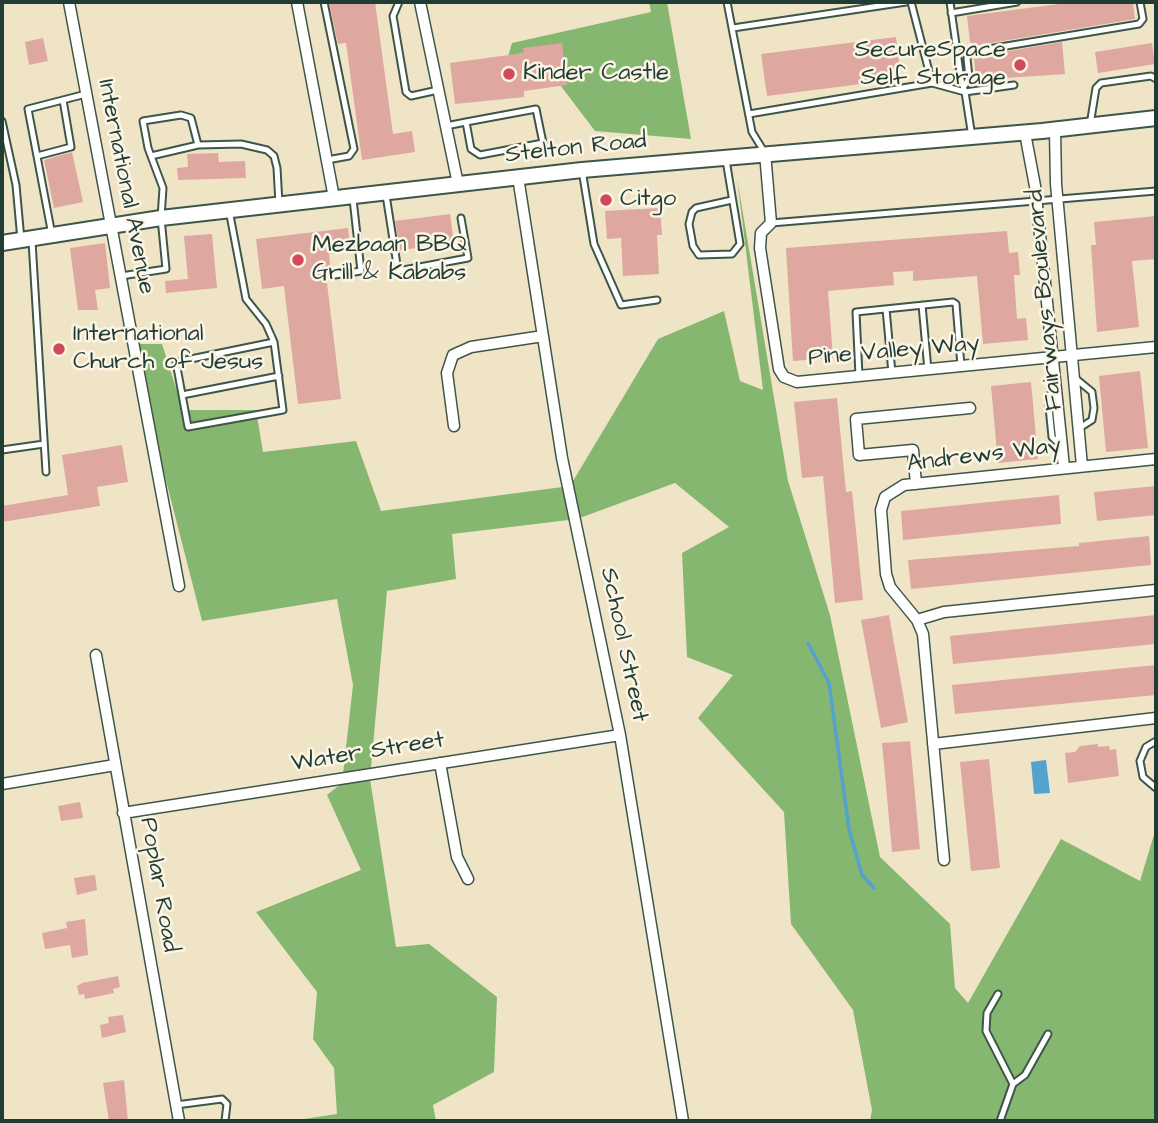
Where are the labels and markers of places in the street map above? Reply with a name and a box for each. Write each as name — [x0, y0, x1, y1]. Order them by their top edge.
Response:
place label: SecureSpace Self Storage — [855, 37, 1006, 93]
marker: SecureSpace Self Storage — [1012, 57, 1028, 73]
place label: Kinder Castle — [523, 60, 669, 88]
marker: Kinder Castle — [501, 66, 517, 82]
place label: Citgo — [620, 186, 676, 214]
marker: Citgo — [598, 192, 614, 208]
place label: Mezbaan BBQ Grill & Kababs — [312, 232, 467, 288]
marker: Mezbaan BBQ Grill & Kababs — [290, 252, 306, 268]
place label: International Church of Jesus — [73, 321, 263, 377]
marker: International Church of Jesus — [51, 341, 67, 357]

